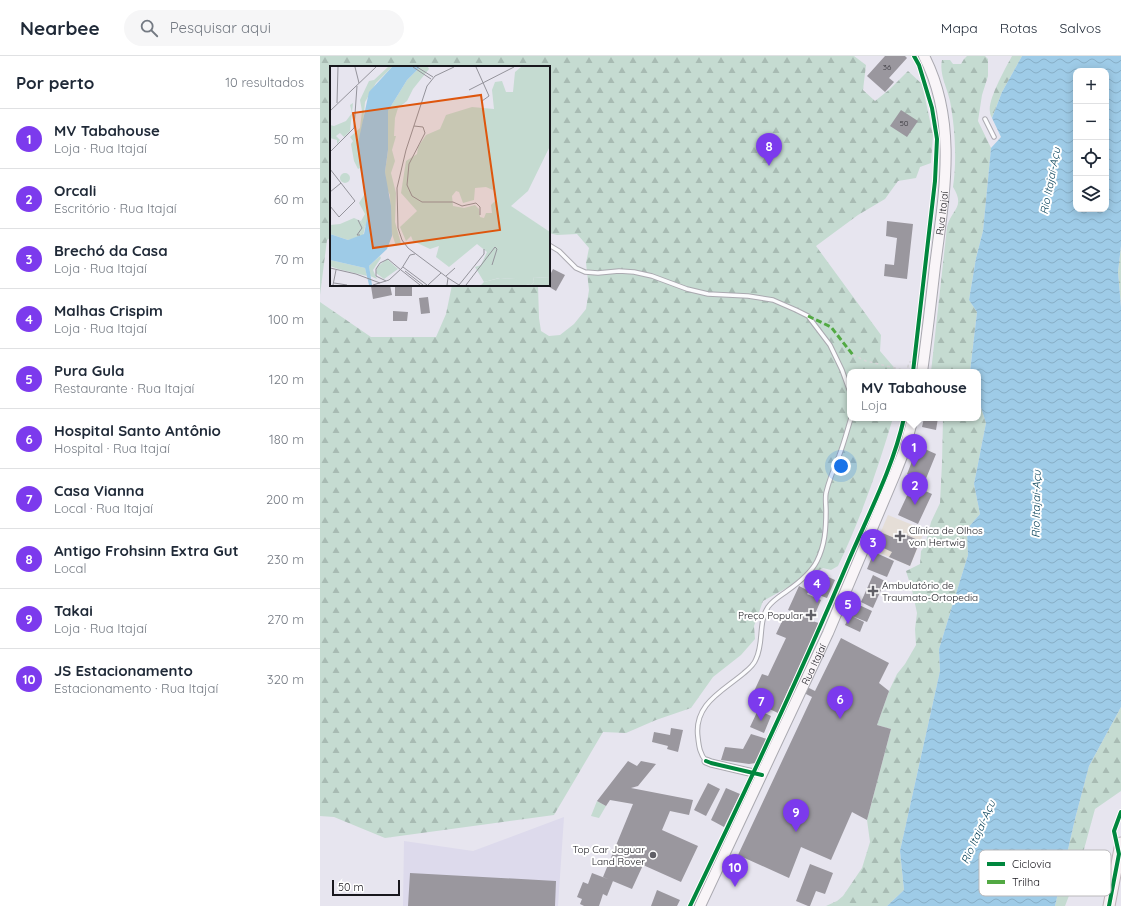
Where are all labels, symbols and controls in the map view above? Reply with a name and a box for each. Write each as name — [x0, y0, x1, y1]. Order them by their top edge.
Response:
search box — [124, 10, 404, 46]
text: Nearbee — [20, 16, 100, 40]
icon: search — [138, 17, 160, 39]
text: Pesquisar aqui — [170, 18, 271, 37]
text: Mapa — [941, 19, 978, 37]
text: Rotas — [1000, 19, 1037, 37]
text: Salvos — [1059, 19, 1101, 37]
house number: 36 — [883, 62, 892, 72]
inset map — [330, 66, 550, 286]
map controls — [1073, 68, 1109, 212]
button: + — [1073, 68, 1109, 104]
text: Por perto — [16, 72, 94, 93]
text: 10 resultados — [225, 74, 304, 90]
button: − — [1073, 104, 1109, 140]
house number: 50 — [899, 118, 909, 128]
text: MV Tabahouse — [54, 121, 160, 140]
text: 1 — [26, 131, 32, 147]
text: 50 m — [274, 131, 304, 147]
pin: 8 — [756, 133, 782, 166]
text: Loja · Rua Itajaí — [54, 140, 147, 156]
button: locate — [1073, 140, 1109, 176]
water label: Rio Itajaí-Açu — [1037, 146, 1063, 216]
button: layers — [1073, 176, 1109, 212]
text: Orcali — [54, 181, 96, 200]
street label: Rua Itajaí — [933, 190, 951, 236]
text: 2 — [25, 191, 33, 207]
text: 60 m — [274, 191, 304, 207]
text: Escritório · Rua Itajaí — [54, 200, 177, 216]
text: Brechó da Casa — [54, 241, 168, 260]
text: 3 — [26, 251, 32, 267]
text: 70 m — [274, 251, 304, 267]
text: Loja · Rua Itajaí — [54, 260, 147, 276]
text: Malhas Crispim — [54, 301, 163, 320]
text: 4 — [25, 311, 33, 327]
text: 100 m — [268, 311, 304, 327]
text: Loja · Rua Itajaí — [54, 320, 147, 336]
text: Pura Gula — [54, 361, 124, 380]
popup — [847, 369, 981, 421]
text: 5 — [25, 371, 33, 387]
text: 120 m — [269, 371, 304, 387]
text: MV Tabahouse — [861, 378, 967, 397]
text: Restaurante · Rua Itajaí — [54, 380, 194, 396]
text: Loja — [861, 397, 887, 413]
text: Hospital Santo Antônio — [54, 421, 221, 440]
text: 6 — [25, 431, 33, 447]
text: 180 m — [269, 431, 304, 447]
pin: 1 — [901, 434, 927, 467]
text: Hospital · Rua Itajaí — [54, 440, 170, 456]
your location — [831, 456, 851, 476]
water label: Rio Itajaí-Açu — [1028, 469, 1044, 538]
pin: 2 — [902, 472, 928, 505]
text: Casa Vianna — [54, 481, 144, 500]
text: 7 — [25, 491, 33, 507]
text: 200 m — [266, 491, 304, 507]
text: Local · Rua Itajaí — [54, 500, 153, 516]
place label: Clínica de Olhos von Hertwig — [909, 524, 983, 549]
pin: 3 — [860, 529, 886, 562]
marker: Clínica de Olhos von Hertwig — [894, 530, 906, 542]
text: Antigo Frohsinn Extra Gut — [54, 541, 239, 560]
text: 8 — [25, 551, 33, 567]
text: 230 m — [267, 551, 304, 567]
text: Local — [54, 560, 86, 576]
pin: 4 — [804, 570, 830, 603]
place label: Ambulatório de Traumato-Ortopedia — [882, 579, 978, 604]
marker: Ambulatório de Traumato-Ortopedia — [867, 585, 879, 597]
pin: 5 — [835, 591, 861, 624]
text: Takai — [54, 601, 93, 620]
place label: Preço Popular — [738, 609, 803, 622]
marker: Preço Popular — [806, 610, 816, 620]
text: 9 — [25, 611, 33, 627]
text: 270 m — [267, 611, 304, 627]
text: Loja · Rua Itajaí — [54, 620, 147, 636]
street label: Rua Itajaí — [799, 641, 829, 687]
text: JS Estacionamento — [54, 661, 193, 680]
text: 10 — [22, 671, 36, 687]
text: 320 m — [267, 671, 304, 687]
text: Estacionamento · Rua Itajaí — [54, 680, 218, 696]
pin: 6 — [827, 686, 853, 719]
pin: 7 — [748, 688, 774, 721]
water label: Rio Itajaí-Açu — [958, 797, 998, 866]
pin: 9 — [783, 799, 809, 832]
place label: Top Car Jaguar Land Rover — [573, 843, 645, 868]
marker: Top Car Jaguar Land Rover — [648, 850, 658, 860]
legend — [979, 850, 1111, 896]
pin: 10 — [722, 854, 748, 887]
text: Ciclovia — [1012, 857, 1051, 871]
text: Trilha — [1012, 875, 1040, 889]
scale bar — [332, 878, 400, 897]
text: 50 m — [338, 880, 364, 894]

